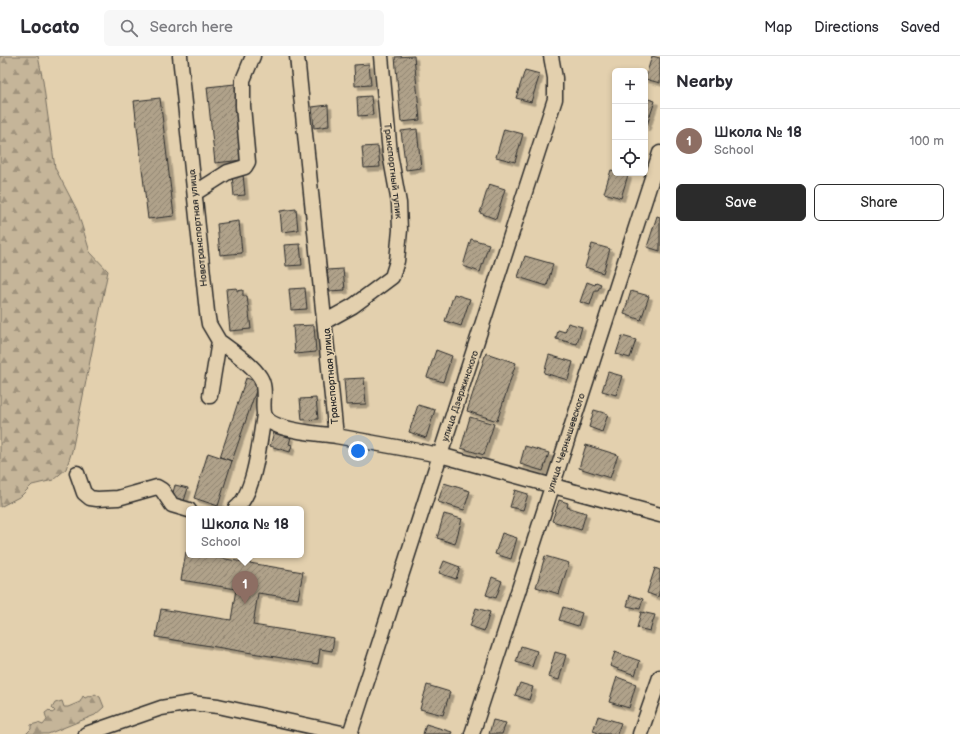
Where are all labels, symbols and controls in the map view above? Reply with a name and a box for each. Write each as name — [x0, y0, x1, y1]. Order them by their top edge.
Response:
search box — [104, 10, 384, 46]
text: Locato — [20, 16, 80, 39]
icon: search — [118, 17, 140, 39]
text: Search here — [150, 18, 233, 37]
text: Map — [764, 19, 792, 36]
text: Directions — [814, 19, 879, 36]
text: Saved — [901, 19, 940, 36]
map controls — [612, 68, 648, 176]
button: + — [612, 68, 648, 104]
text: Nearby — [676, 72, 733, 92]
button: − — [612, 104, 648, 140]
street label: Транспортный тупик — [381, 123, 405, 220]
text: Школа № 18 — [714, 123, 802, 142]
text: 1 — [686, 133, 692, 149]
text: 100 m — [909, 133, 944, 149]
button: locate — [612, 140, 648, 176]
text: School — [714, 142, 754, 158]
street label: Новотранспортная улица — [186, 168, 210, 287]
button: Save — [676, 184, 806, 221]
button: Share — [814, 184, 944, 221]
street label: Транспортная улица — [321, 327, 341, 425]
street label: улица Дзержинского — [439, 349, 481, 443]
street label: улица Чернышевского — [544, 392, 588, 494]
your location — [348, 441, 368, 461]
popup — [186, 506, 304, 558]
text: Школа № 18 — [201, 515, 289, 534]
text: School — [201, 534, 241, 550]
pin: 1 — [232, 571, 258, 604]

